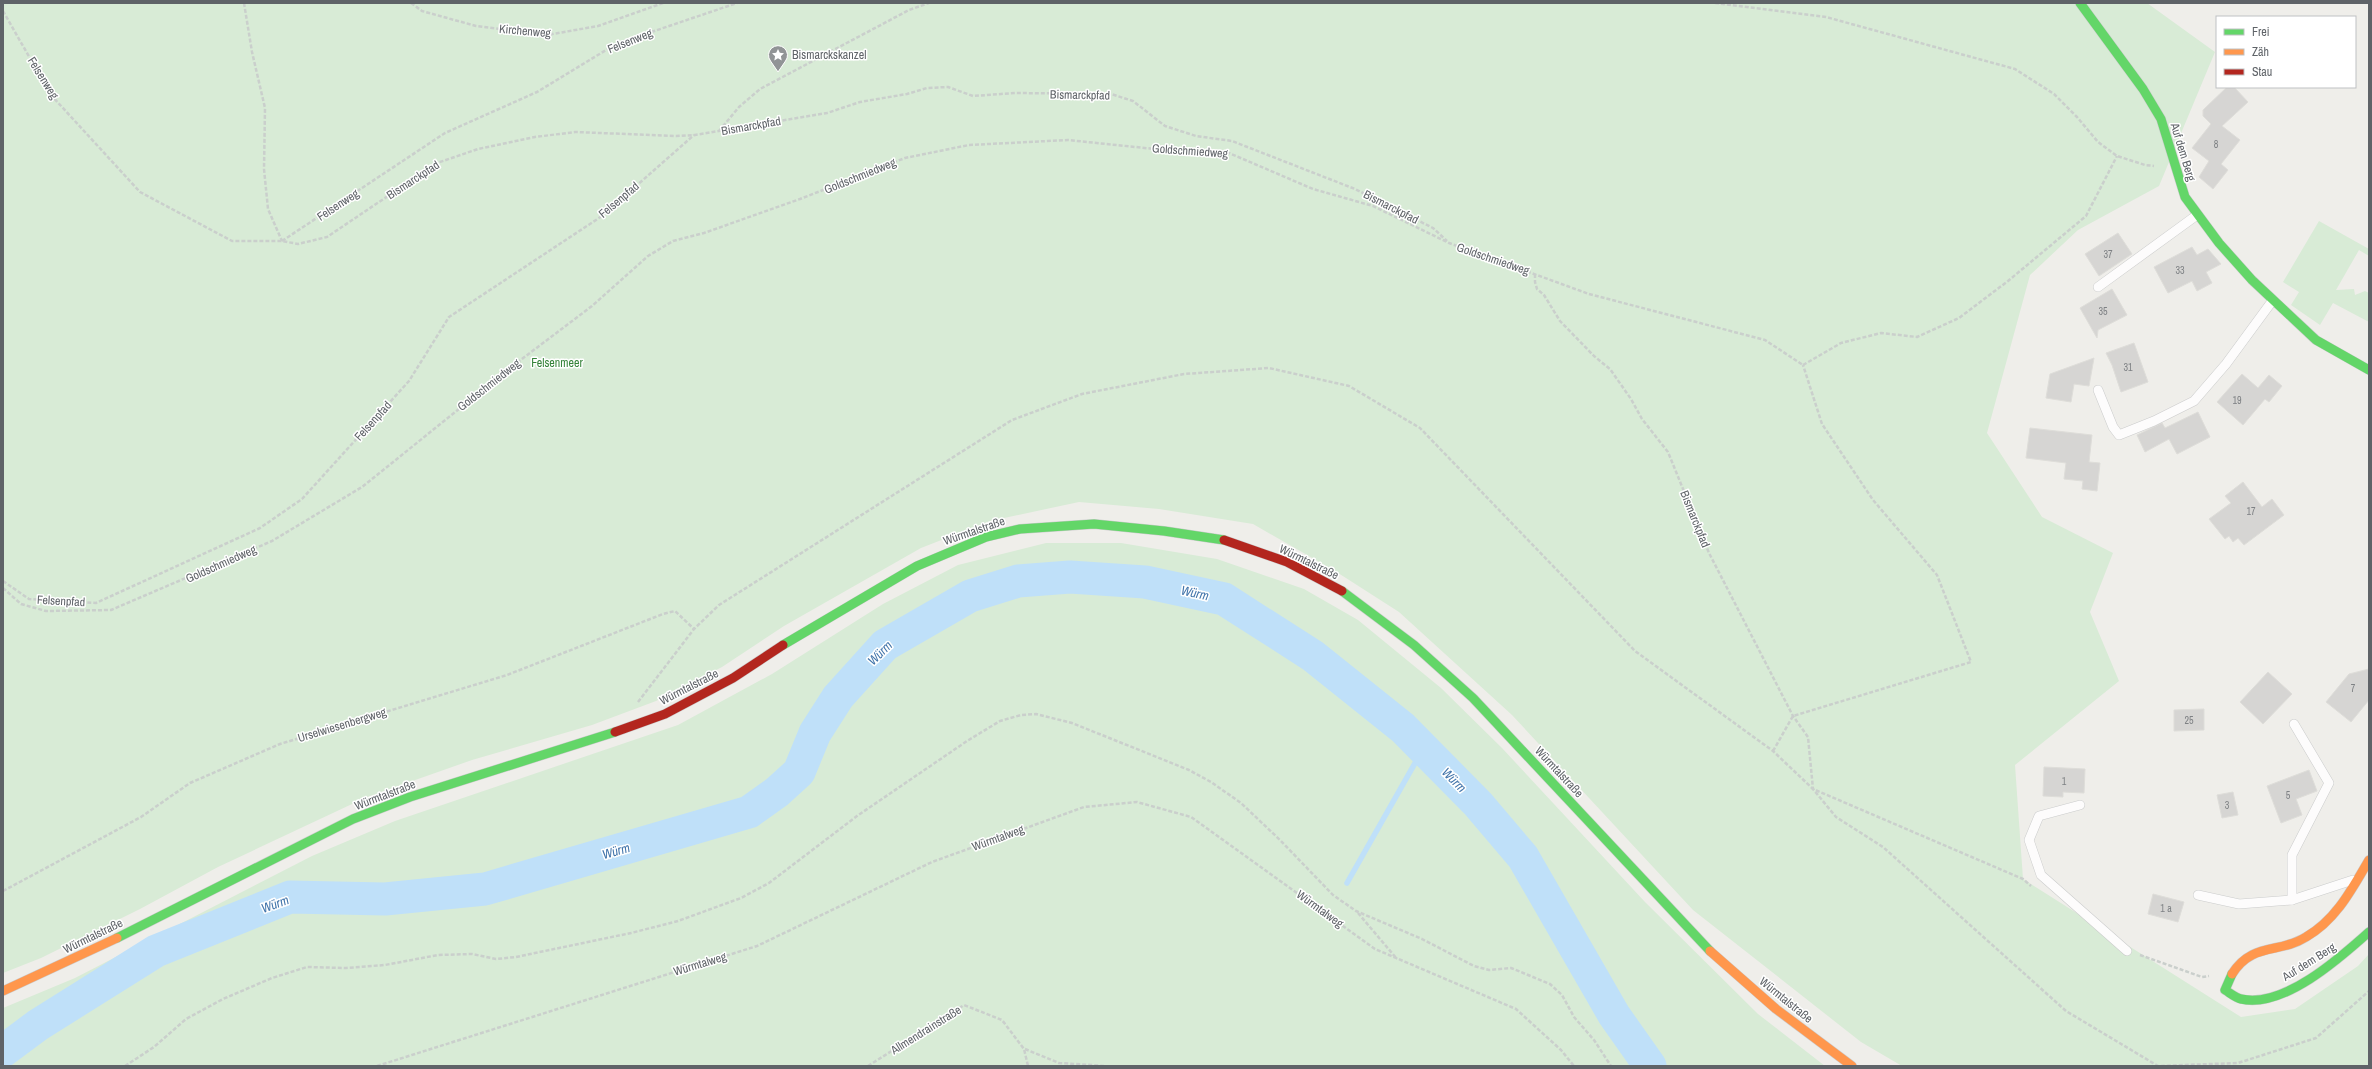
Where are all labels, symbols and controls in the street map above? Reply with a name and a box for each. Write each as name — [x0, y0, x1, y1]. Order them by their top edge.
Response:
legend — [2216, 16, 2356, 88]
street label: Kirchenweg — [498, 21, 552, 41]
text: Frei — [2252, 24, 2270, 40]
street label: Felsenweg — [605, 25, 655, 57]
place icon: Bismarckskanzel — [767, 44, 789, 72]
text: Zäh — [2252, 44, 2269, 60]
place label: Bismarckskanzel — [792, 47, 866, 63]
street label: Felsenweg — [24, 54, 63, 103]
text: Stau — [2252, 64, 2272, 80]
street label: Bismarckpfad — [1050, 86, 1110, 104]
street label: Bismarckpfad — [720, 113, 782, 139]
street label: Auf dem Berg — [2166, 120, 2200, 184]
house number: 8 — [2214, 138, 2219, 151]
street label: Goldschmiedweg — [1152, 140, 1229, 162]
street label: Goldschmiedweg — [822, 154, 899, 198]
street label: Bismarckpfad — [383, 157, 443, 203]
street label: Felsenpfad — [595, 178, 643, 222]
street label: Felsenweg — [314, 185, 363, 225]
street label: Bismarckpfad — [1361, 186, 1421, 228]
street label: Goldschmiedweg — [1454, 239, 1532, 279]
house number: 37 — [2103, 248, 2113, 261]
house number: 33 — [2175, 264, 2185, 277]
house number: 35 — [2098, 305, 2108, 318]
street label: Goldschmiedweg — [454, 355, 524, 415]
park label: Felsenmeer — [531, 355, 583, 371]
house number: 31 — [2123, 361, 2133, 374]
house number: 19 — [2232, 394, 2242, 407]
street label: Felsenpfad — [351, 398, 395, 444]
street label: Bismarckpfad — [1676, 488, 1714, 550]
house number: 17 — [2246, 505, 2256, 518]
street label: Würmtalstraße — [941, 513, 1007, 549]
street label: Goldschmiedweg — [183, 541, 259, 587]
street label: Würmtalstraße — [1277, 541, 1341, 583]
water label: Würm — [1179, 582, 1211, 604]
street label: Felsenpfad — [37, 592, 85, 610]
water label: Würm — [864, 637, 896, 669]
street label: Würmtalstraße — [657, 665, 721, 709]
house number: 7 — [2351, 682, 2356, 695]
street label: Urselwiesenbergweg — [296, 704, 389, 746]
house number: 25 — [2184, 714, 2194, 727]
street label: Würmtalstraße — [1531, 743, 1587, 801]
water label: Würm — [1438, 764, 1470, 796]
house number: 1 — [2062, 775, 2067, 788]
street label: Würmtalstraße — [352, 776, 418, 814]
house number: 5 — [2286, 789, 2291, 802]
house number: 3 — [2225, 799, 2230, 812]
street label: Würmtalweg — [970, 821, 1027, 855]
water label: Würm — [600, 839, 632, 863]
street label: Würmtalweg — [1293, 887, 1347, 932]
water label: Würm — [259, 891, 291, 917]
house number: 1 a — [2160, 902, 2172, 915]
street label: Würmtalstraße — [61, 915, 125, 957]
street label: Auf dem Berg — [2278, 939, 2339, 985]
street label: Würmtalweg — [672, 948, 729, 980]
street label: Würmtalstraße — [1756, 974, 1816, 1026]
street label: Allmendrainstraße — [887, 1002, 964, 1059]

